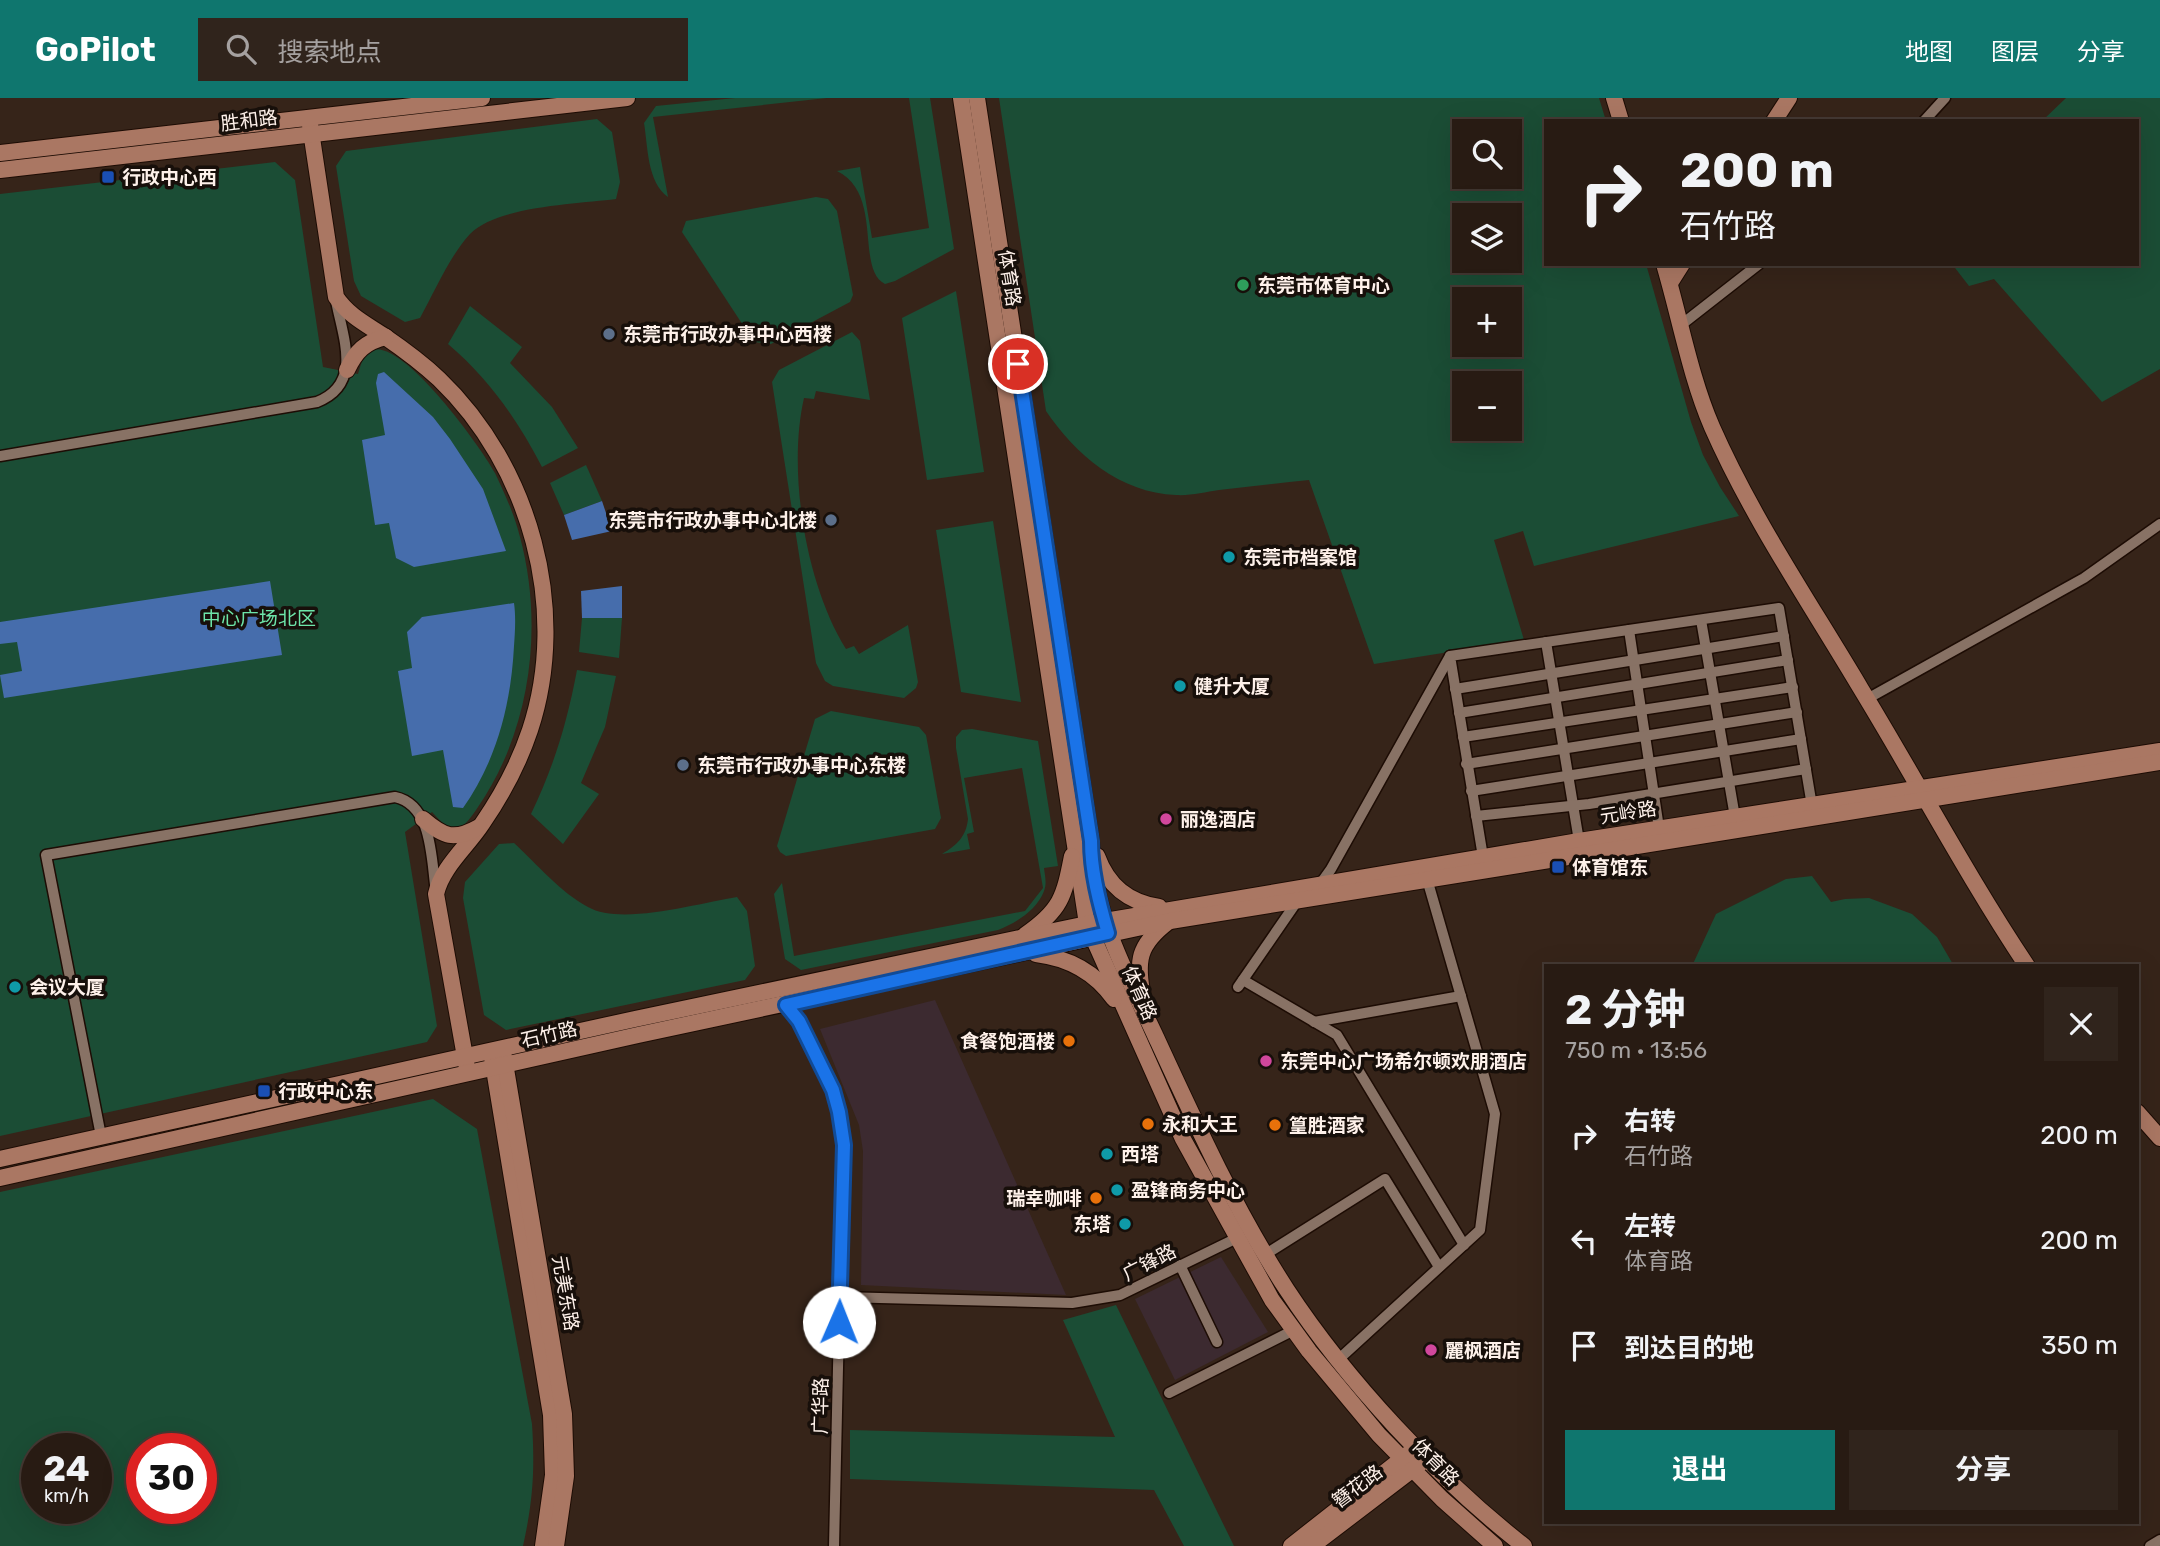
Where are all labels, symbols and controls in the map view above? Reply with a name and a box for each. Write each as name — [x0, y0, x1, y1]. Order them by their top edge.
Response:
search box — [198, 18, 688, 81]
text: GoPilot — [35, 30, 156, 69]
icon: search — [222, 30, 260, 68]
text: 搜索地点 — [278, 37, 382, 68]
text: 地图 — [1905, 38, 1953, 66]
text: 图层 — [1991, 38, 2039, 66]
text: 分享 — [2077, 38, 2125, 66]
street label: 胜和路 — [219, 106, 279, 135]
map controls — [1452, 119, 1522, 441]
button: search — [1452, 119, 1522, 189]
text: 200 m — [1680, 141, 1834, 199]
icon: right — [1565, 147, 1656, 238]
place label: 行政中心西 — [122, 166, 217, 189]
marker: 行政中心西 — [100, 169, 116, 185]
button: layers — [1452, 203, 1522, 273]
text: 石竹路 — [1680, 207, 1776, 245]
street label: 体育路 — [994, 248, 1025, 308]
place label: 东莞市体育中心 — [1257, 274, 1390, 297]
marker: 东莞市体育中心 — [1235, 277, 1251, 293]
button: + — [1452, 287, 1522, 357]
place label: 东莞市行政办事中心西楼 — [623, 323, 832, 346]
marker: 东莞市行政办事中心西楼 — [601, 326, 617, 342]
pin — [988, 334, 1048, 394]
icon: arrive — [999, 345, 1037, 383]
button: − — [1452, 371, 1522, 441]
place label: 东莞市行政办事中心北楼 — [608, 509, 817, 532]
marker: 东莞市行政办事中心北楼 — [823, 512, 839, 528]
place label: 东莞市档案馆 — [1243, 546, 1357, 569]
marker: 东莞市档案馆 — [1221, 549, 1237, 565]
park label: 中心广场北区 — [202, 607, 316, 630]
place label: 健升大厦 — [1194, 675, 1270, 698]
marker: 健升大厦 — [1172, 678, 1188, 694]
place label: 东莞市行政办事中心东楼 — [697, 754, 906, 777]
marker: 东莞市行政办事中心东楼 — [675, 757, 691, 773]
street label: 元岭路 — [1598, 797, 1658, 828]
place label: 丽逸酒店 — [1180, 808, 1256, 831]
marker: 丽逸酒店 — [1158, 811, 1174, 827]
place label: 体育馆东 — [1572, 856, 1648, 879]
marker: 体育馆东 — [1550, 859, 1566, 875]
street label: 体育路 — [1117, 962, 1162, 1024]
place label: 会议大厦 — [29, 976, 105, 999]
marker: 会议大厦 — [7, 979, 23, 995]
text: 2 分钟 — [1565, 985, 1685, 1035]
button: close — [2044, 987, 2118, 1061]
street label: 石竹路 — [519, 1017, 579, 1052]
place label: 食餐饱酒楼 — [960, 1030, 1055, 1053]
marker: 食餐饱酒楼 — [1061, 1033, 1077, 1049]
text: 750 m · 13:56 — [1565, 1036, 1707, 1064]
place label: 东莞中心广场希尔顿欢朋酒店 — [1280, 1050, 1527, 1073]
marker: 东莞中心广场希尔顿欢朋酒店 — [1258, 1053, 1274, 1069]
place label: 行政中心东 — [278, 1080, 373, 1103]
marker: 行政中心东 — [256, 1083, 272, 1099]
text: 右转 — [1624, 1106, 1676, 1137]
place label: 永和大王 — [1162, 1113, 1238, 1136]
place label: 篁胜酒家 — [1289, 1114, 1365, 1137]
marker: 永和大王 — [1140, 1116, 1156, 1132]
marker: 篁胜酒家 — [1267, 1117, 1283, 1133]
icon: right — [1565, 1117, 1603, 1155]
text: 200 m — [2040, 1120, 2118, 1151]
text: 石竹路 — [1624, 1142, 1693, 1170]
place label: 西塔 — [1121, 1143, 1159, 1166]
marker: 西塔 — [1099, 1146, 1115, 1162]
place label: 盈锋商务中心 — [1131, 1179, 1245, 1202]
marker: 盈锋商务中心 — [1109, 1182, 1125, 1198]
place label: 瑞幸咖啡 — [1006, 1187, 1082, 1210]
marker: 瑞幸咖啡 — [1088, 1190, 1104, 1206]
text: 左转 — [1624, 1211, 1676, 1242]
place label: 东塔 — [1073, 1213, 1111, 1236]
marker: 东塔 — [1117, 1216, 1133, 1232]
icon: left — [1565, 1222, 1603, 1260]
text: 200 m — [2040, 1225, 2118, 1256]
street label: 广锋路 — [1119, 1239, 1180, 1286]
text: 体育路 — [1624, 1247, 1693, 1275]
street label: 元美东路 — [548, 1254, 583, 1333]
position arrow — [802, 1285, 876, 1359]
icon: arrive — [1565, 1327, 1603, 1365]
text: 350 m — [2041, 1330, 2118, 1361]
text: 到达目的地 — [1624, 1333, 1754, 1364]
place label: 麗枫酒店 — [1445, 1339, 1521, 1362]
marker: 麗枫酒店 — [1423, 1342, 1439, 1358]
street label: 广华路 — [809, 1377, 832, 1435]
button: 退出 — [1565, 1430, 1835, 1510]
button: 分享 — [1849, 1430, 2118, 1510]
speed limit sign: 30 — [126, 1433, 217, 1524]
street label: 体育路 — [1407, 1434, 1464, 1491]
text: 24 — [43, 1448, 90, 1490]
street label: 簪花路 — [1328, 1460, 1387, 1513]
text: km/h — [44, 1485, 89, 1507]

